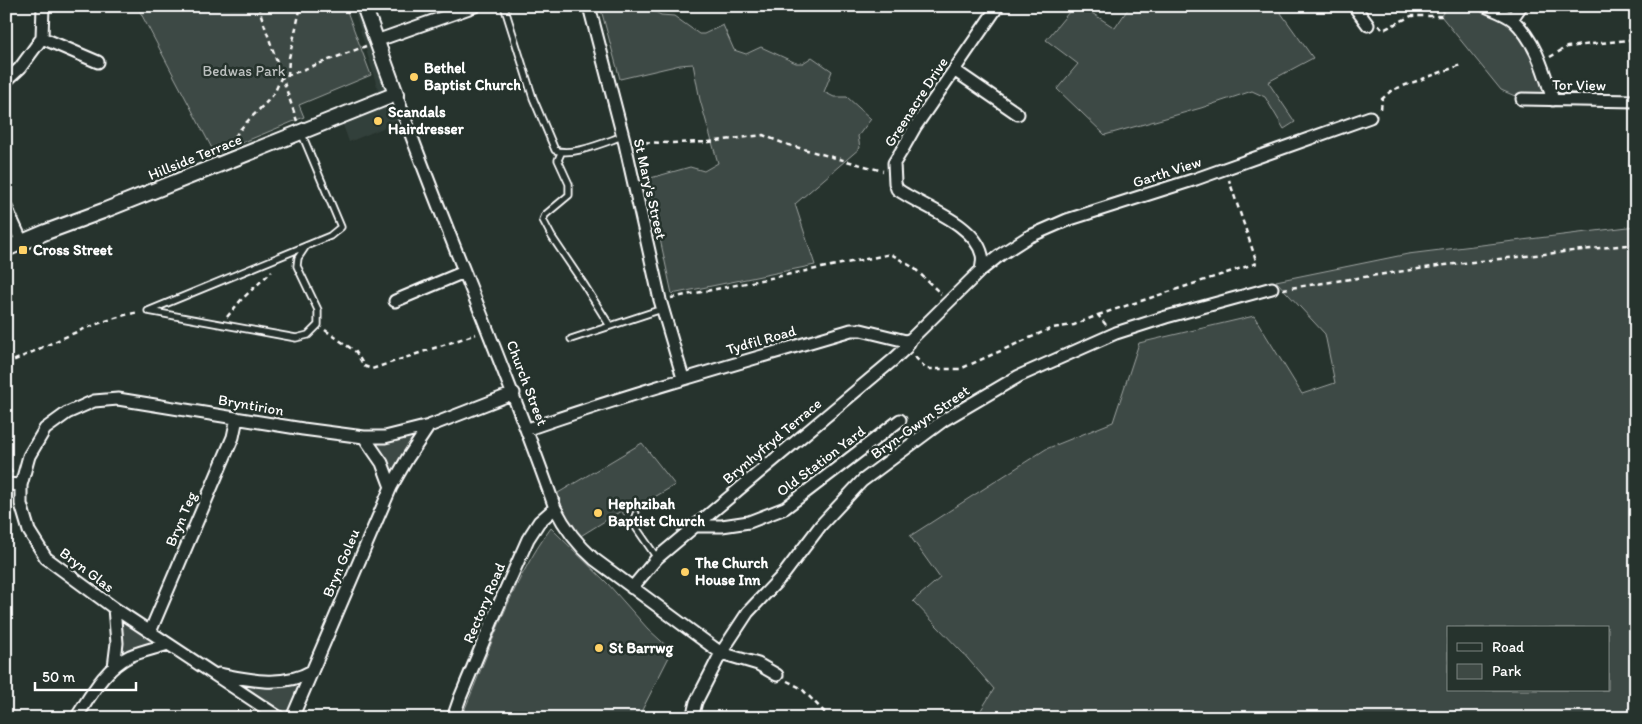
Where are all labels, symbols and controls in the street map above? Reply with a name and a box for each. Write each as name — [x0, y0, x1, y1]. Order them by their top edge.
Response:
street label: Greenacre Drive — [880, 54, 952, 150]
place label: Bethel Baptist Church — [424, 59, 521, 95]
park label: Bedwas Park — [203, 62, 286, 80]
marker: Bethel Baptist Church — [408, 71, 420, 83]
street label: Tor View — [1552, 76, 1606, 94]
place label: Scandals Hairdresser — [388, 103, 465, 138]
marker: Scandals Hairdresser — [372, 115, 384, 127]
street label: Hillside Terrace — [145, 130, 245, 184]
street label: St Mary's Street — [630, 137, 670, 241]
street label: Garth View — [1130, 152, 1204, 192]
place label: Cross Street — [33, 241, 113, 259]
marker: Cross Street — [17, 244, 29, 256]
street label: Tydfil Road — [724, 321, 799, 359]
street label: Church Street — [502, 338, 552, 429]
street label: Bryn-Gwyn Street — [867, 381, 973, 463]
street label: Bryntirion — [217, 390, 286, 420]
street label: Brynhyfryd Terrace — [719, 394, 825, 488]
street label: Old Station Yard — [773, 421, 869, 500]
street label: Bryn Teg — [161, 489, 201, 549]
place label: Hephzibah Baptist Church — [608, 495, 705, 531]
marker: Hephzibah Baptist Church — [592, 507, 604, 519]
street label: Bryn Goleu — [319, 526, 364, 600]
street label: Bryn Glas — [56, 544, 118, 597]
place label: The Church House Inn — [694, 554, 769, 589]
street label: Rectory Road — [459, 560, 509, 646]
marker: The Church House Inn — [679, 566, 691, 578]
legend — [1447, 626, 1610, 692]
text: Road — [1492, 638, 1525, 656]
place label: St Barrwg — [609, 639, 674, 658]
marker: St Barrwg — [593, 642, 605, 654]
scale bar — [35, 659, 136, 691]
text: Park — [1492, 662, 1522, 680]
text: 50 m — [42, 668, 75, 686]

